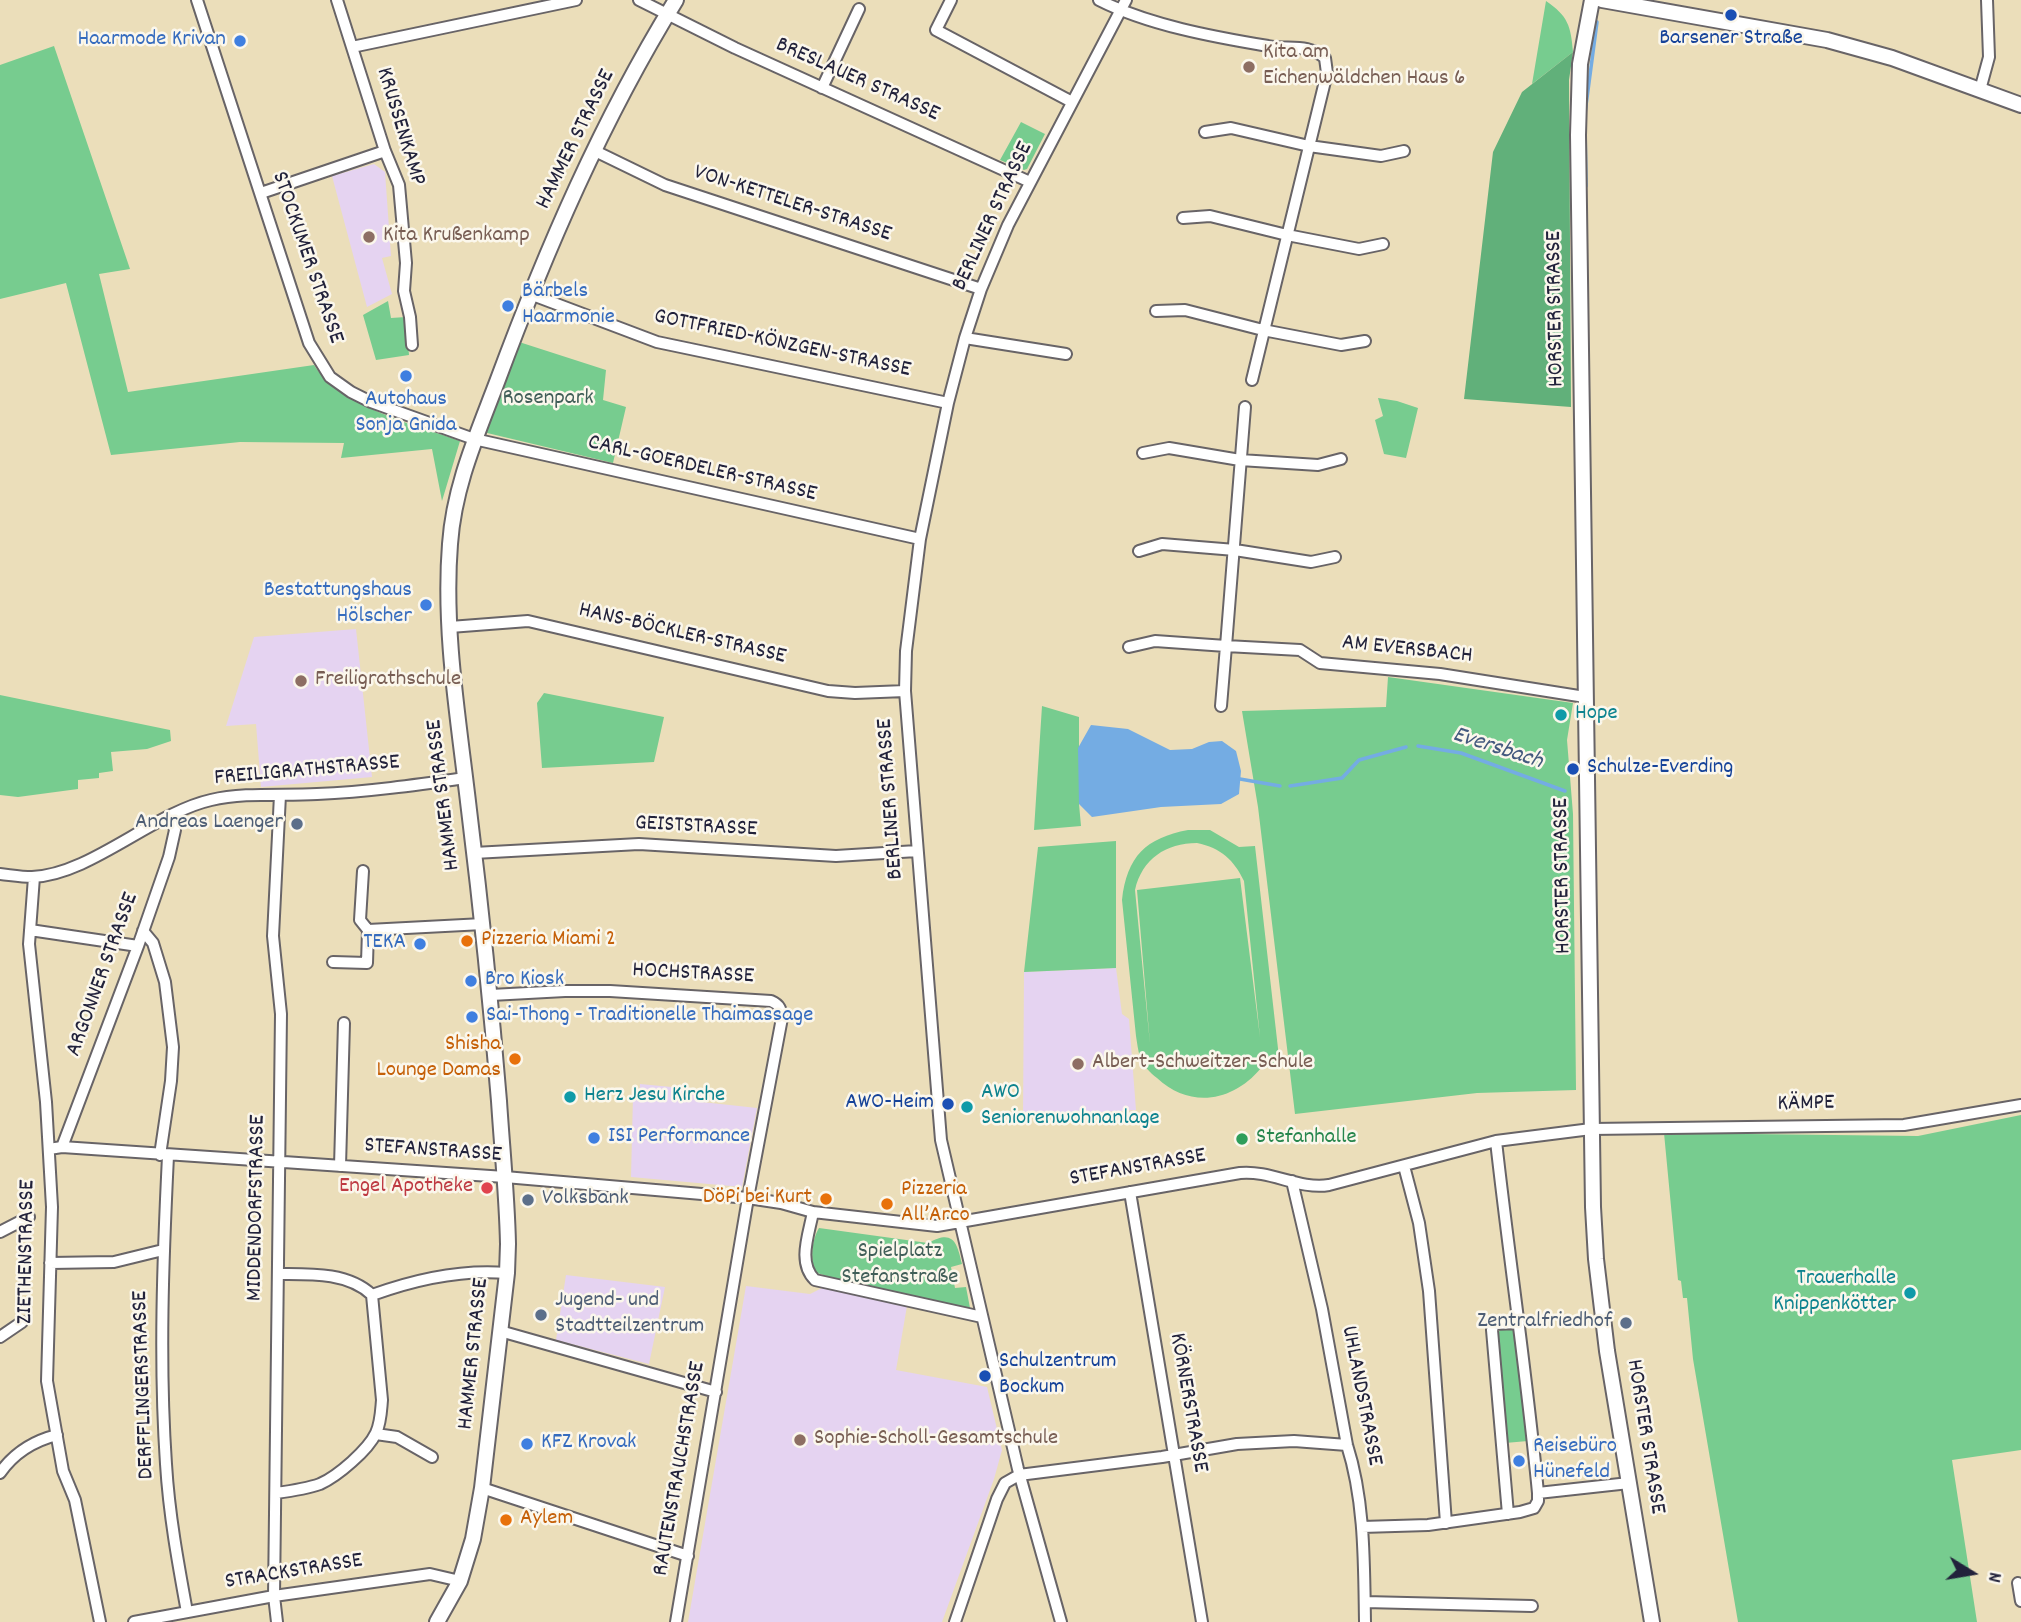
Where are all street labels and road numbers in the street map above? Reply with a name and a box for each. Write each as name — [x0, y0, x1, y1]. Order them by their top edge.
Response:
street label: BRESLAUER STRASSE — [771, 33, 943, 129]
street label: KRUSSENKAMP — [368, 65, 430, 189]
street label: HAMMER STRASSE — [531, 66, 623, 214]
street label: BERLINER STRASSE — [947, 138, 1041, 296]
street label: VON-KETTELER-STRASSE — [690, 160, 894, 250]
street label: STOCKUMER STRASSE — [264, 168, 348, 348]
street label: HORSTER STRASSE — [1542, 231, 1572, 387]
street label: GOTTFRIED-KÖNZGEN-STRASSE — [651, 304, 913, 386]
street label: CARL-GOERDELER-STRASSE — [585, 430, 819, 510]
street label: HANS-BÖCKLER-STRASSE — [576, 598, 788, 672]
street label: AM EVERSBACH — [1340, 630, 1474, 672]
street label: HAMMER STRASSE — [422, 718, 468, 872]
street label: BERLINER STRASSE — [873, 718, 911, 880]
street label: FREILIGRATHSTRASSE — [213, 750, 401, 794]
street label: HORSTER STRASSE — [1549, 798, 1579, 954]
street label: GEISTSTRASSE — [634, 811, 758, 845]
street label: ARGONNER STRASSE — [62, 889, 146, 1061]
street label: HOCHSTRASSE — [631, 958, 755, 992]
street label: KÄMPE — [1777, 1091, 1835, 1119]
street label: MIDDENDORFSTRASSE — [243, 1115, 273, 1301]
street label: STEFANSTRASSE — [363, 1133, 503, 1171]
street label: STEFANSTRASSE — [1068, 1143, 1208, 1195]
street label: ZIETHENSTRASSE — [13, 1180, 43, 1324]
street label: HAMMER STRASSE — [453, 1277, 497, 1431]
street label: DERFFLINGERSTRASSE — [128, 1290, 162, 1480]
street label: UHLANDSTRASSE — [1333, 1324, 1387, 1468]
street label: KÖRNERSTRASSE — [1161, 1331, 1213, 1475]
street label: HORSTER STRASSE — [1618, 1358, 1670, 1516]
street label: RAUTENSTRAUCHSTRASSE — [649, 1360, 713, 1578]
street label: STRACKSTRASSE — [223, 1549, 365, 1597]

